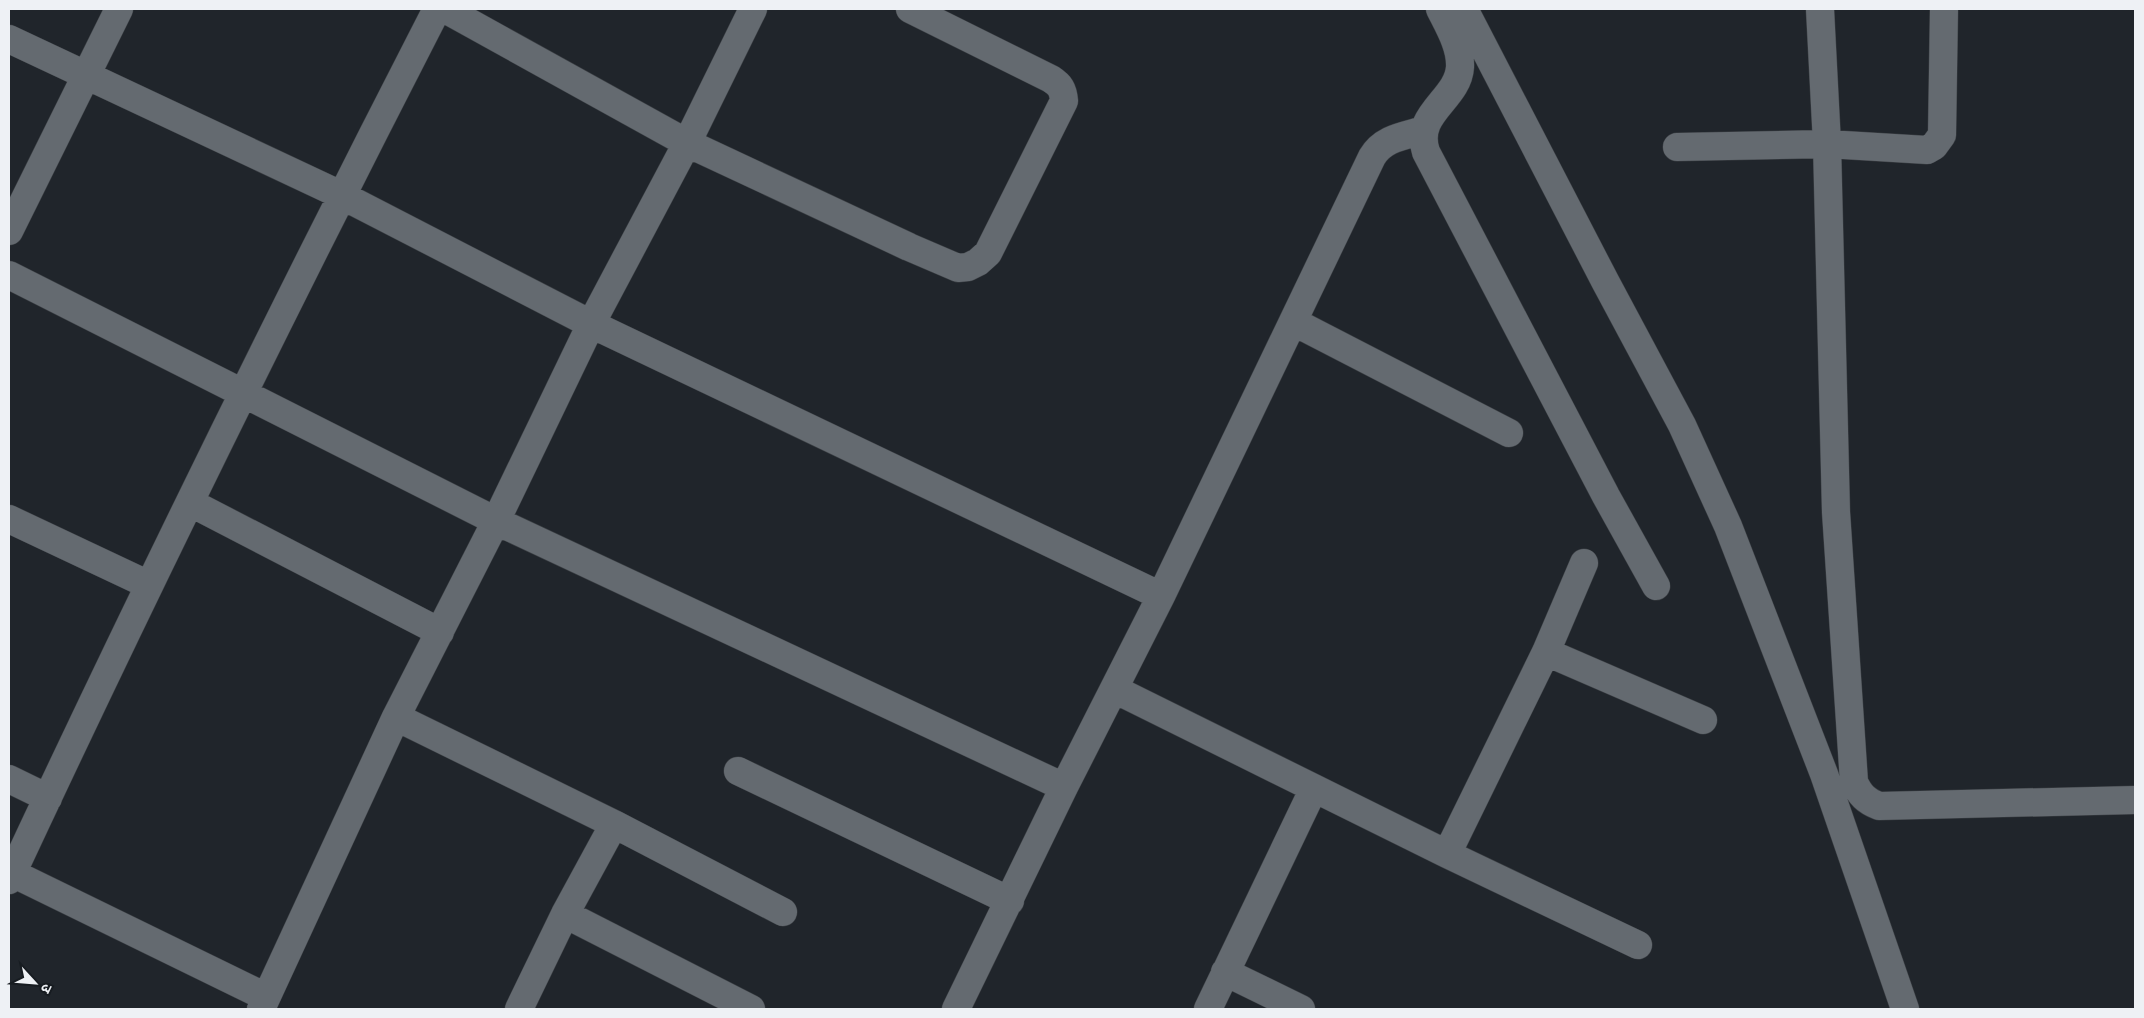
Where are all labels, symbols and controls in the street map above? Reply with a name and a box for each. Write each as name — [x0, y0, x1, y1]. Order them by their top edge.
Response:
north arrow — [10, 958, 60, 1008]
text: उ — [36, 981, 57, 997]

